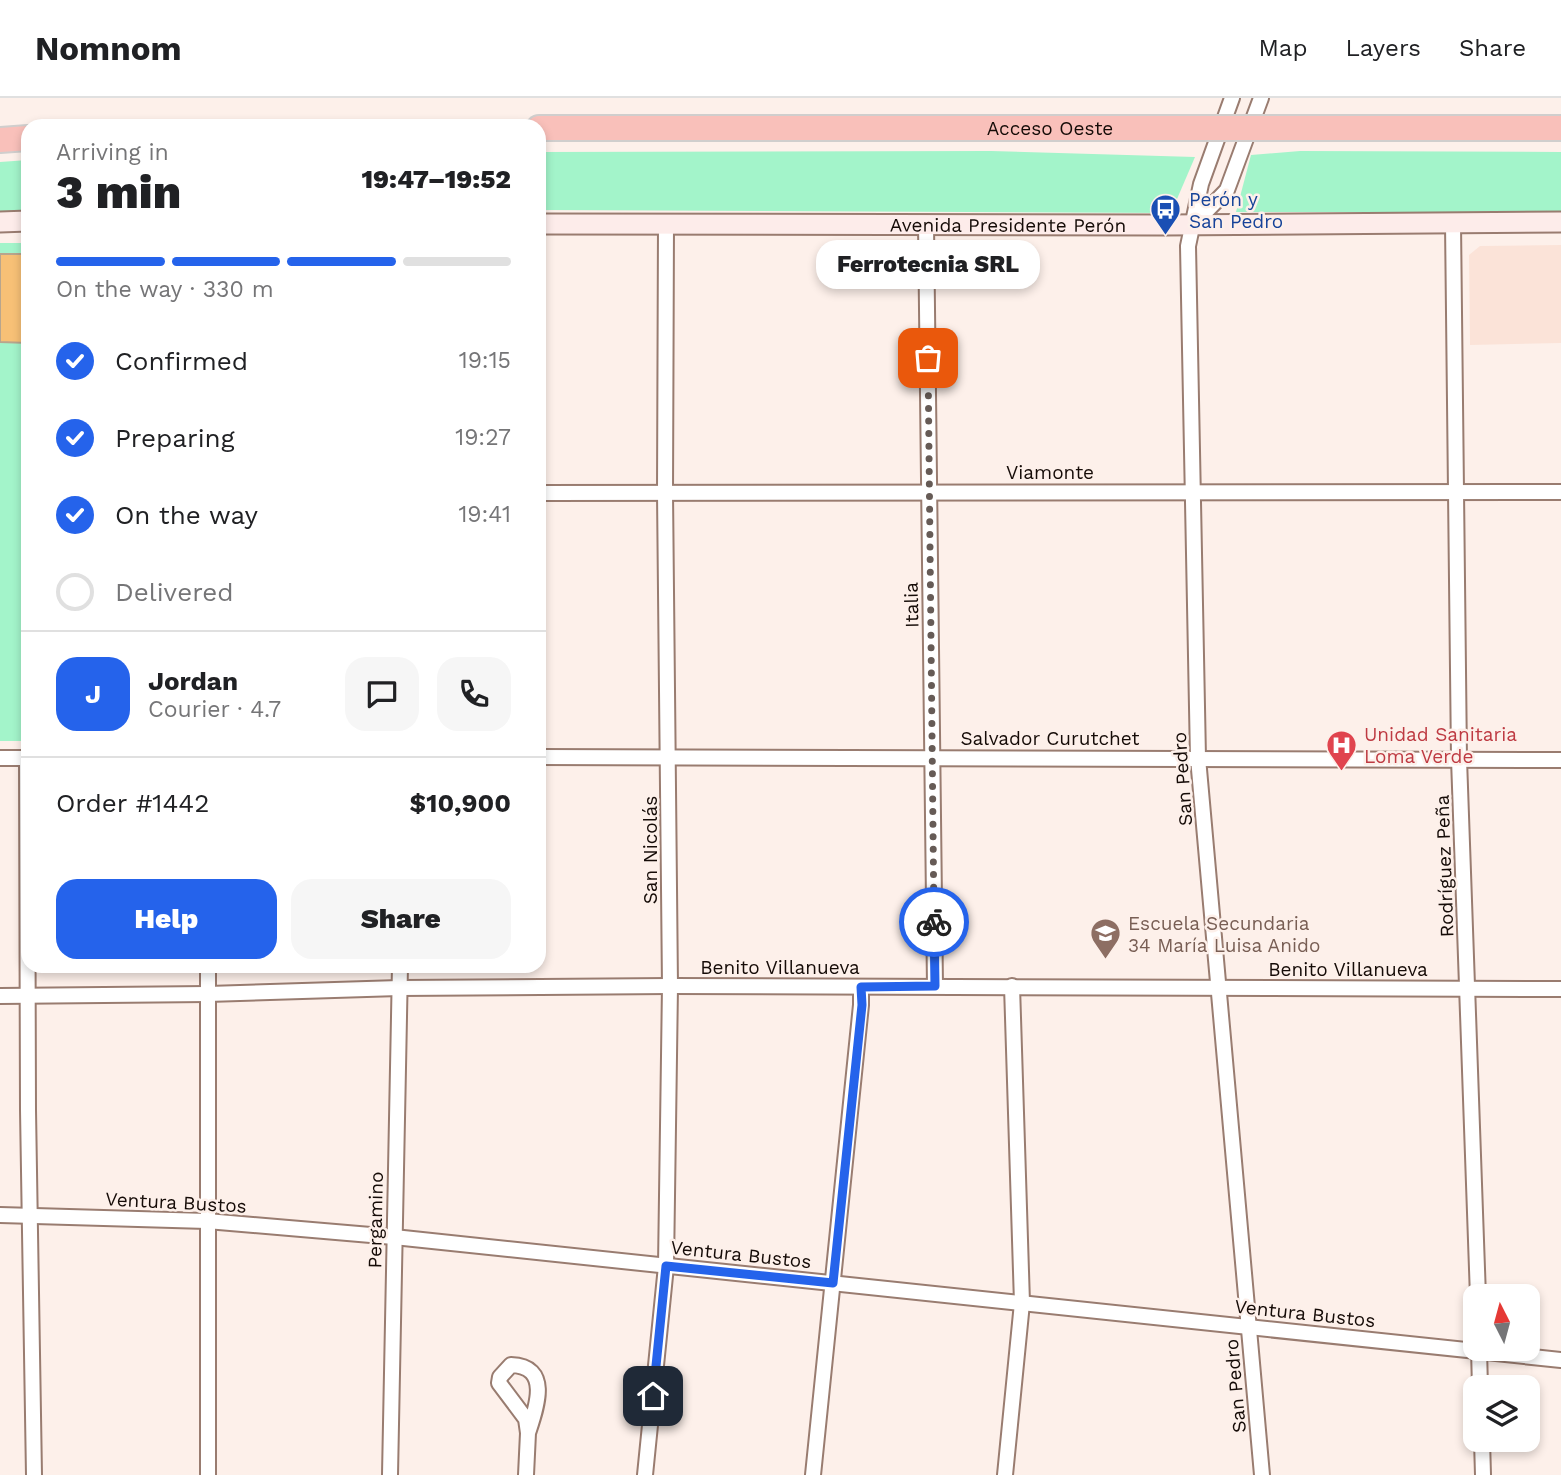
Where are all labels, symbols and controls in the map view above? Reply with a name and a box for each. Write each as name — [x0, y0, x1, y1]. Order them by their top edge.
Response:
text: Nomnom — [35, 29, 181, 68]
text: Map — [1259, 34, 1307, 62]
text: Layers — [1345, 34, 1421, 62]
text: Share — [1459, 34, 1526, 62]
street label: Acceso Oeste — [987, 117, 1113, 140]
text: Arriving in — [56, 139, 169, 166]
text: 19:47–19:52 — [361, 164, 511, 194]
text: 3 min — [56, 165, 181, 219]
place label: Perón y San Pedro — [1189, 188, 1283, 233]
bus stop icon: Perón y San Pedro — [1149, 193, 1183, 237]
street label: Avenida Presidente Perón — [890, 214, 1126, 237]
callout: Ferrotecnia SRL — [816, 239, 1040, 288]
text: Ferrotecnia SRL — [837, 251, 1019, 278]
text: On the way · 330 m — [56, 276, 274, 303]
pin — [898, 328, 958, 388]
icon: bag — [909, 339, 947, 377]
icon: check — [56, 342, 94, 380]
text: Confirmed — [115, 346, 248, 376]
text: 19:15 — [459, 347, 511, 374]
icon: check — [56, 419, 94, 457]
text: Preparing — [115, 423, 235, 453]
text: 19:27 — [455, 424, 511, 451]
street label: Viamonte — [1006, 461, 1094, 484]
icon: check — [56, 496, 94, 534]
text: On the way — [115, 500, 258, 530]
text: 19:41 — [458, 501, 511, 528]
text: Delivered — [115, 577, 234, 607]
street label: Italia — [900, 582, 923, 628]
button: chat — [345, 657, 419, 731]
button: phone — [437, 657, 511, 731]
text: Jordan — [148, 666, 238, 696]
text: J — [85, 679, 101, 709]
text: Courier · 4.7 — [148, 696, 281, 723]
place label: Unidad Sanitaria Loma Verde — [1364, 723, 1517, 768]
street label: Salvador Curutchet — [961, 727, 1139, 750]
hospital icon: Unidad Sanitaria Loma Verde — [1324, 728, 1358, 772]
street label: San Pedro — [1168, 731, 1197, 827]
text: Order #1442 — [56, 788, 209, 818]
text: $10,900 — [410, 788, 511, 818]
street label: Rodríguez Peña — [1431, 794, 1458, 938]
street label: San Nicolás — [639, 796, 662, 904]
button: Help — [56, 879, 277, 959]
button: Share — [291, 879, 511, 959]
courier — [899, 887, 969, 957]
icon: bike — [915, 903, 953, 941]
place label: Escuela Secundaria 34 María Luisa Anido — [1128, 912, 1320, 957]
school or university icon: Escuela Secundaria 34 María Luisa Anido — [1088, 917, 1122, 961]
street label: Benito Villanueva — [700, 956, 860, 979]
street label: Benito Villanueva — [1268, 958, 1428, 981]
street label: Pergamino — [363, 1171, 388, 1269]
street label: Ventura Bustos — [105, 1187, 247, 1218]
street label: Ventura Bustos — [669, 1236, 813, 1273]
north arrow — [1463, 1284, 1540, 1362]
map controls — [1463, 1284, 1540, 1452]
street label: Ventura Bustos — [1233, 1295, 1377, 1332]
street label: San Pedro — [1220, 1338, 1251, 1434]
pin — [623, 1366, 683, 1426]
button: layers — [1463, 1375, 1540, 1452]
icon: home — [634, 1377, 672, 1415]

